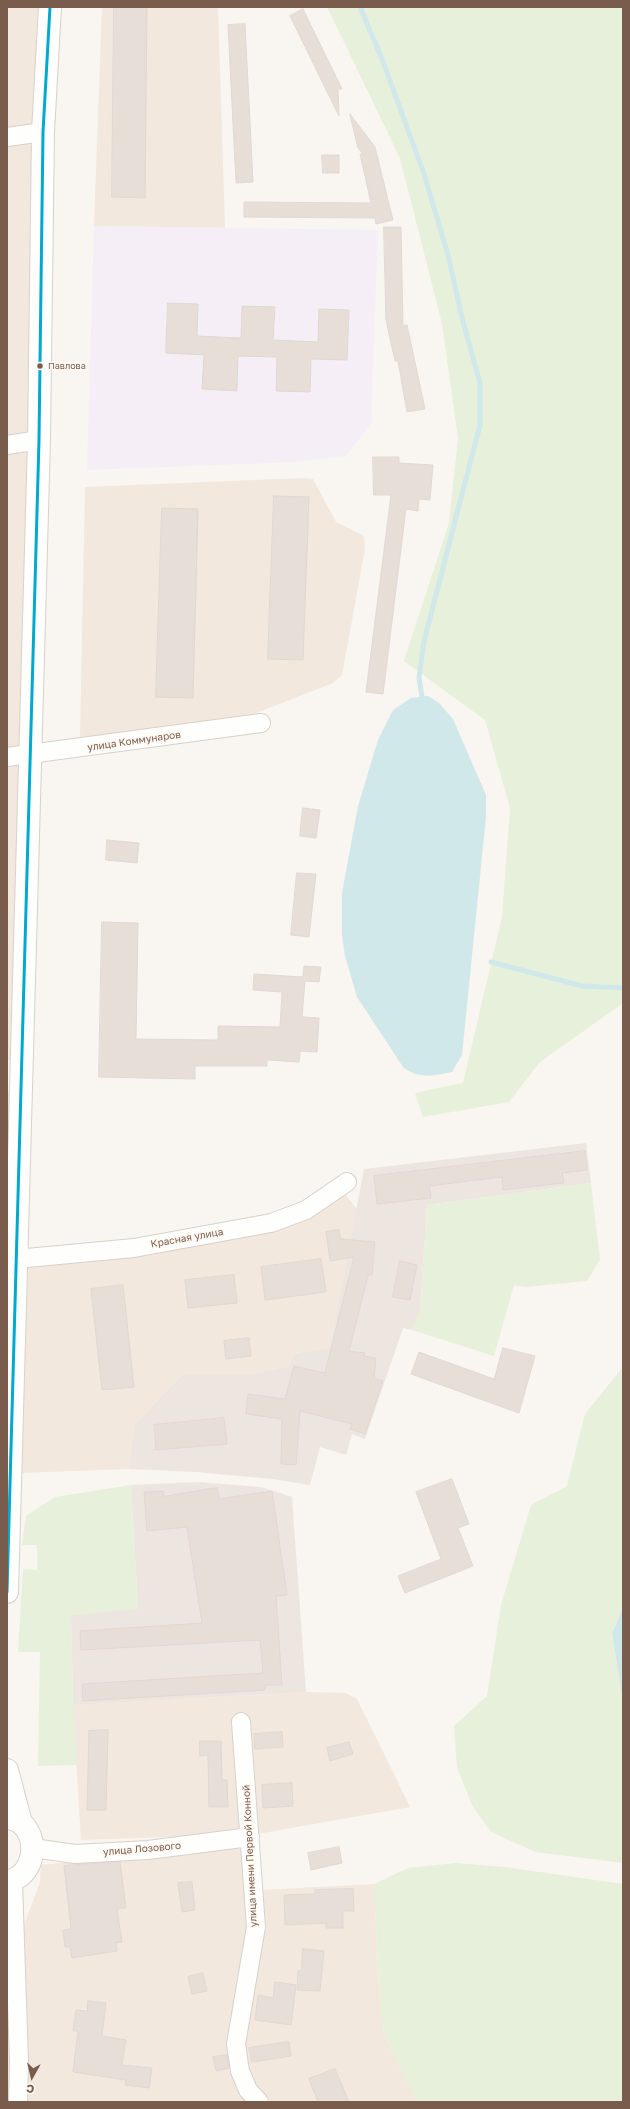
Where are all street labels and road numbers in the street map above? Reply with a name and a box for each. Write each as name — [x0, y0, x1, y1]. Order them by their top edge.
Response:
street label: улица Коммунаров — [87, 729, 181, 753]
street label: Красная улица — [150, 1226, 224, 1250]
street label: улица имени Первой Конной — [240, 1785, 260, 1927]
street label: улица Лозового — [102, 1840, 182, 1858]

